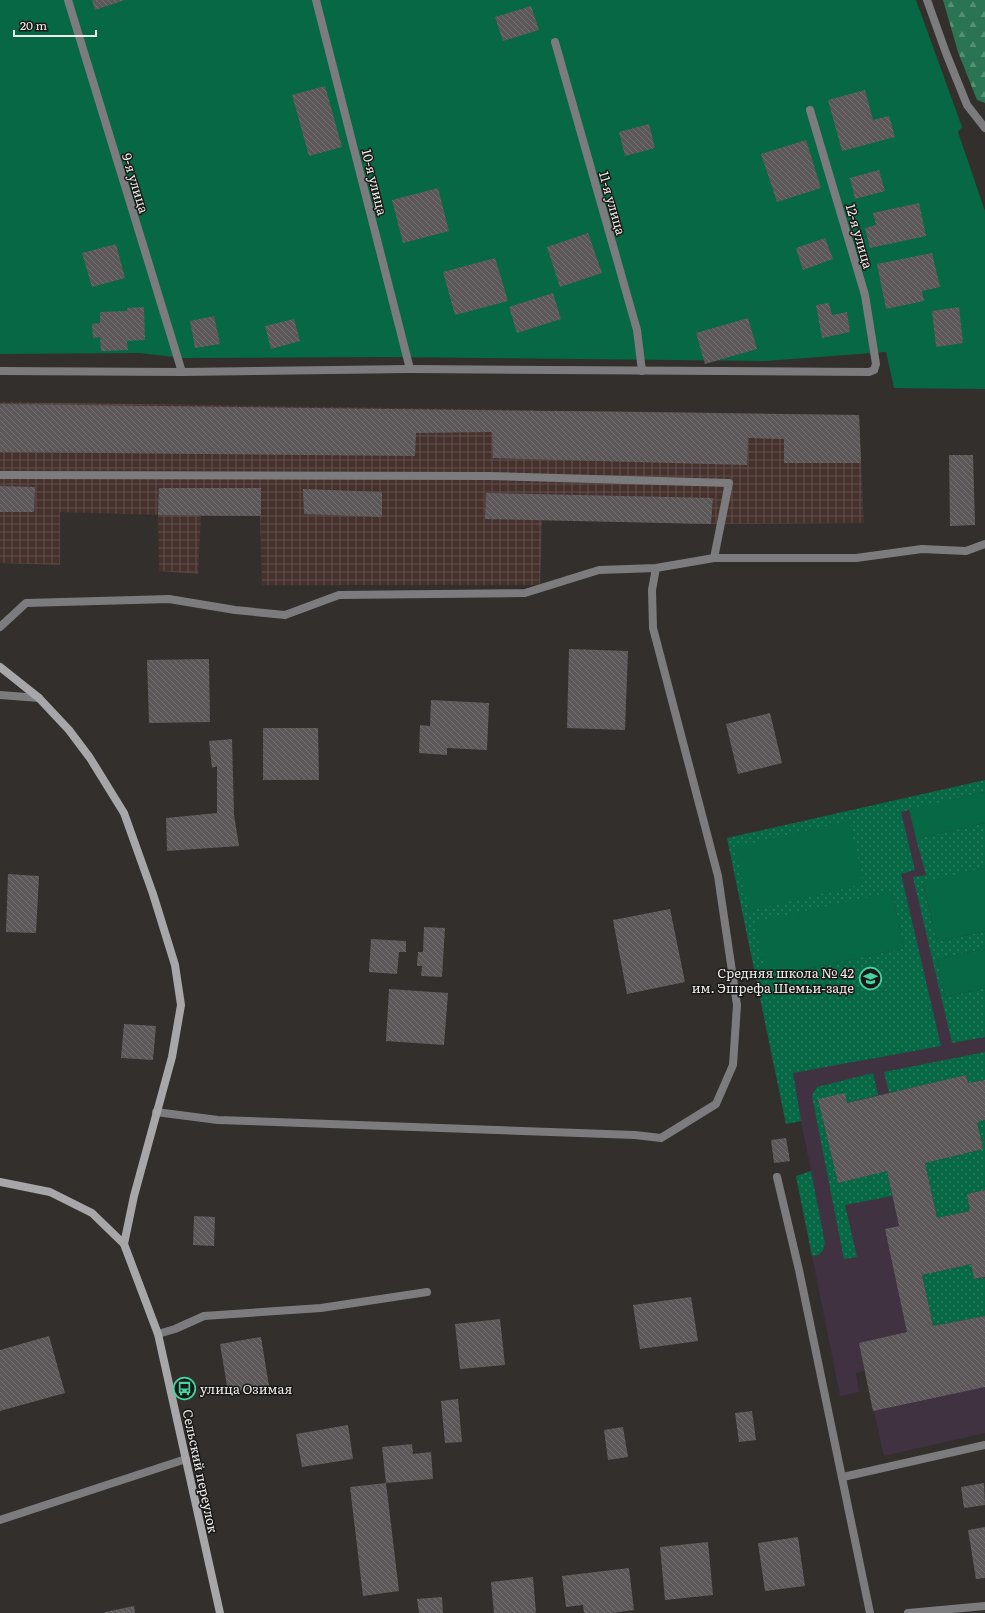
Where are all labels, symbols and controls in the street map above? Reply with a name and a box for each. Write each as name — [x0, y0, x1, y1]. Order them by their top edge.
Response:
scale bar — [14, 12, 96, 38]
text: 20 m — [20, 16, 47, 34]
street label: 10-я улица — [358, 147, 392, 217]
street label: 9-я улица — [118, 151, 154, 215]
street label: 11-я улица — [595, 169, 631, 237]
street label: 12-я улица — [842, 201, 878, 271]
place label: Средняя школа № 42 им. Эшрефа Шемьи-заде — [692, 963, 854, 997]
school or university icon: Средняя школа № 42 им. Эшрефа Шемьи-заде — [857, 966, 883, 992]
bus stop icon: улица Озимая — [171, 1375, 197, 1401]
place label: улица Озимая — [200, 1379, 293, 1398]
street label: Сельский переулок — [179, 1407, 223, 1535]

